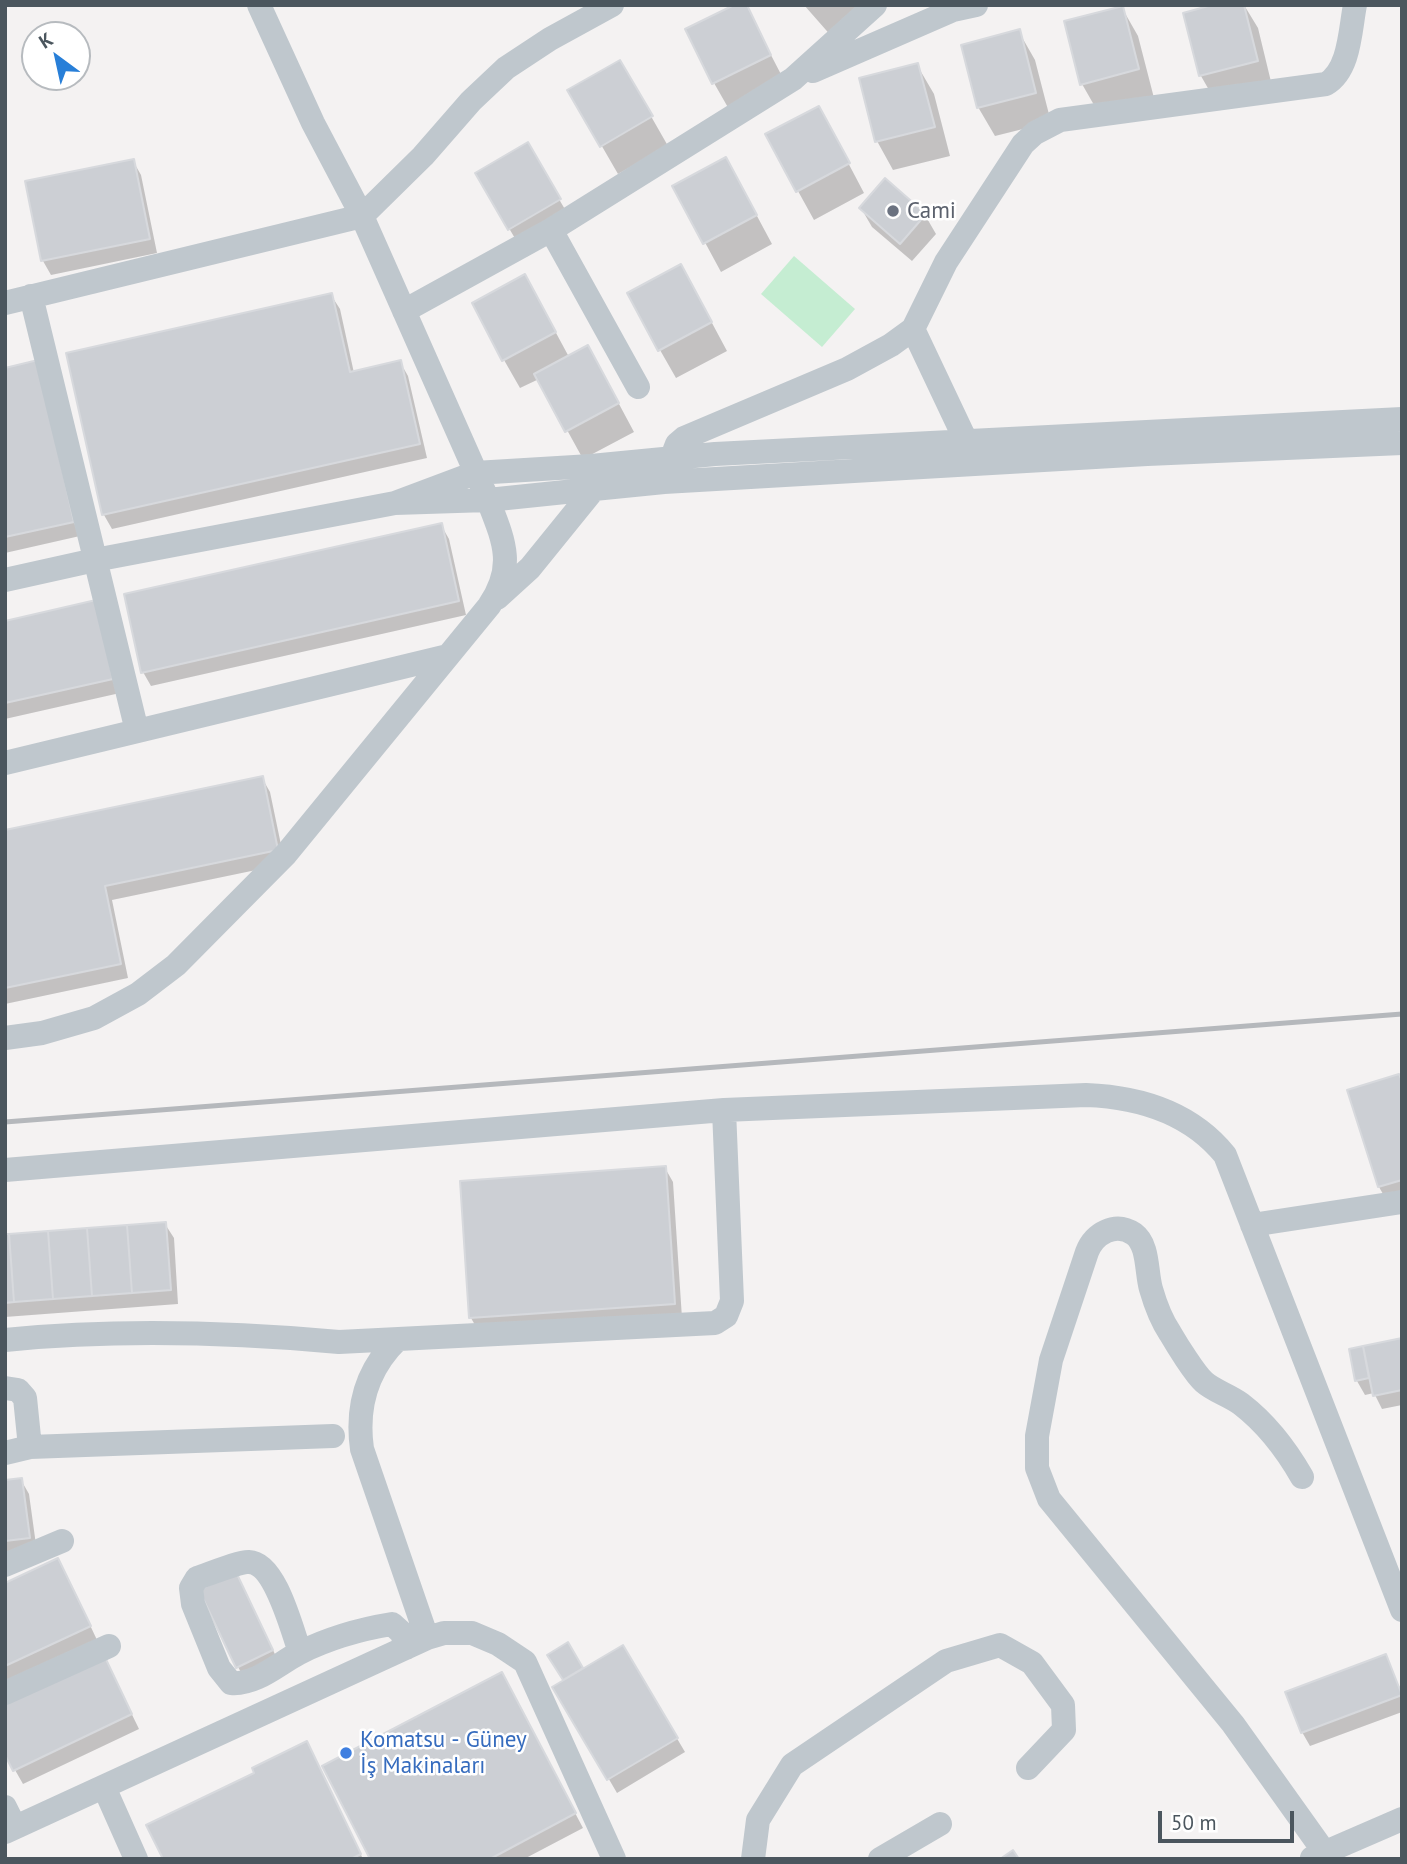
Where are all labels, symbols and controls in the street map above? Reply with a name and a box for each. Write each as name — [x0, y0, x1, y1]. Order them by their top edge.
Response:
north arrow — [21, 21, 91, 91]
text: K — [34, 27, 57, 53]
place label: Cami — [907, 197, 956, 225]
marker: Cami — [885, 203, 901, 219]
place label: Komatsu - Güney İş Makinaları — [360, 1726, 527, 1780]
marker: Komatsu - Güney İş Makinaları — [338, 1745, 354, 1761]
scale bar — [1162, 1798, 1298, 1842]
text: 50 m — [1171, 1809, 1217, 1836]

